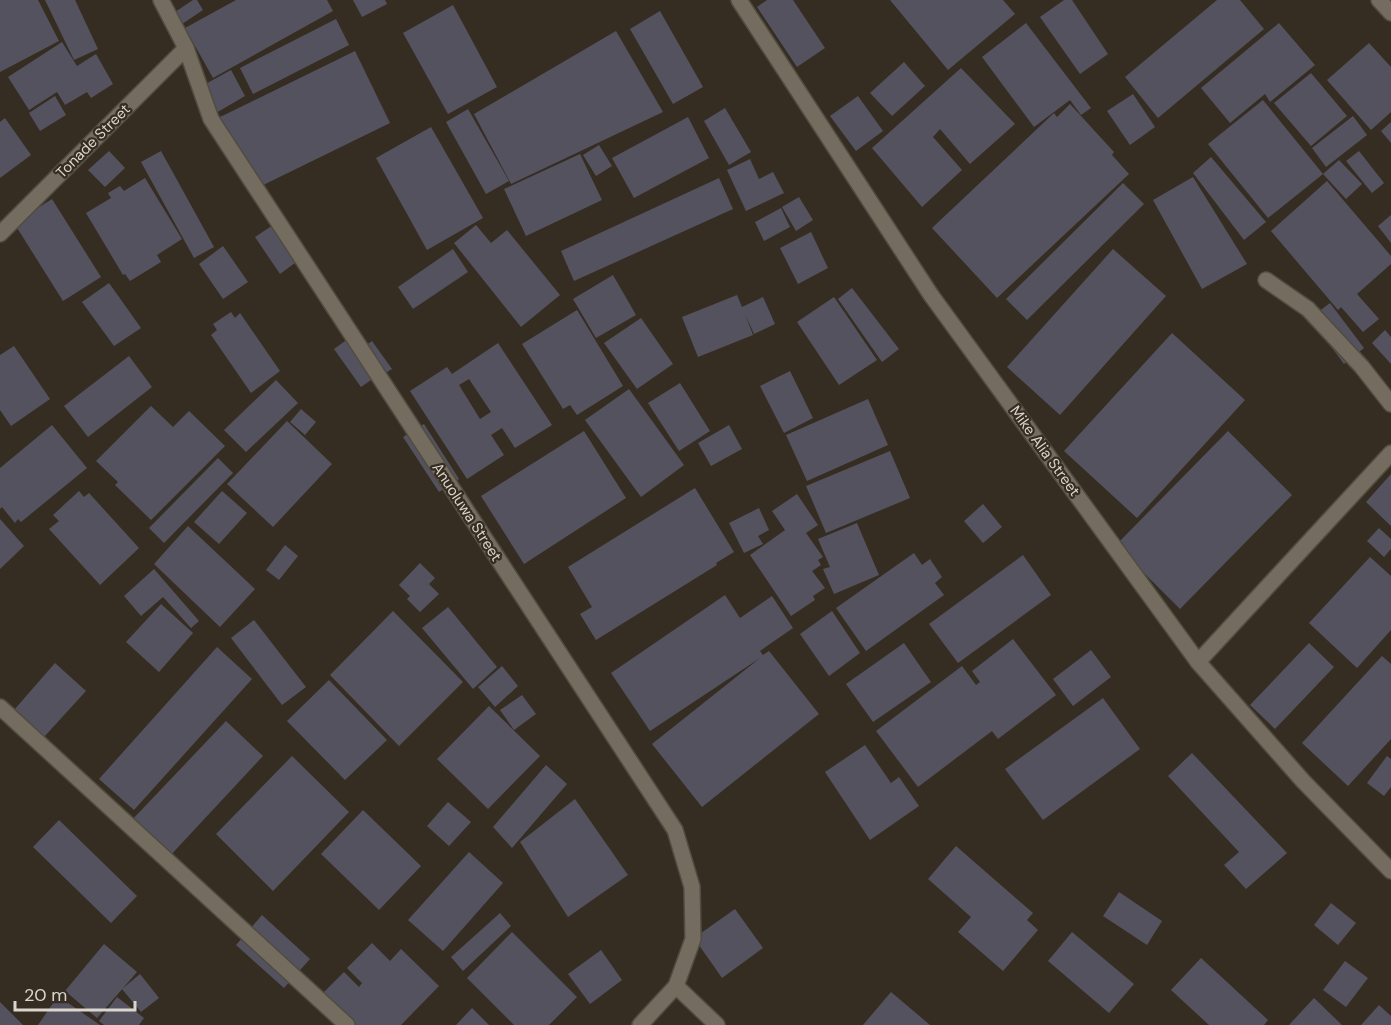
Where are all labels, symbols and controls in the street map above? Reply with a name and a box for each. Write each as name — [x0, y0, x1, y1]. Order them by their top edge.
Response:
street label: Tonade Street — [52, 99, 135, 182]
street label: Mike Alia Street — [1005, 402, 1085, 500]
street label: Anuoluwa Street — [428, 459, 506, 565]
scale bar — [15, 974, 135, 1012]
text: 20 m — [24, 983, 67, 1007]

